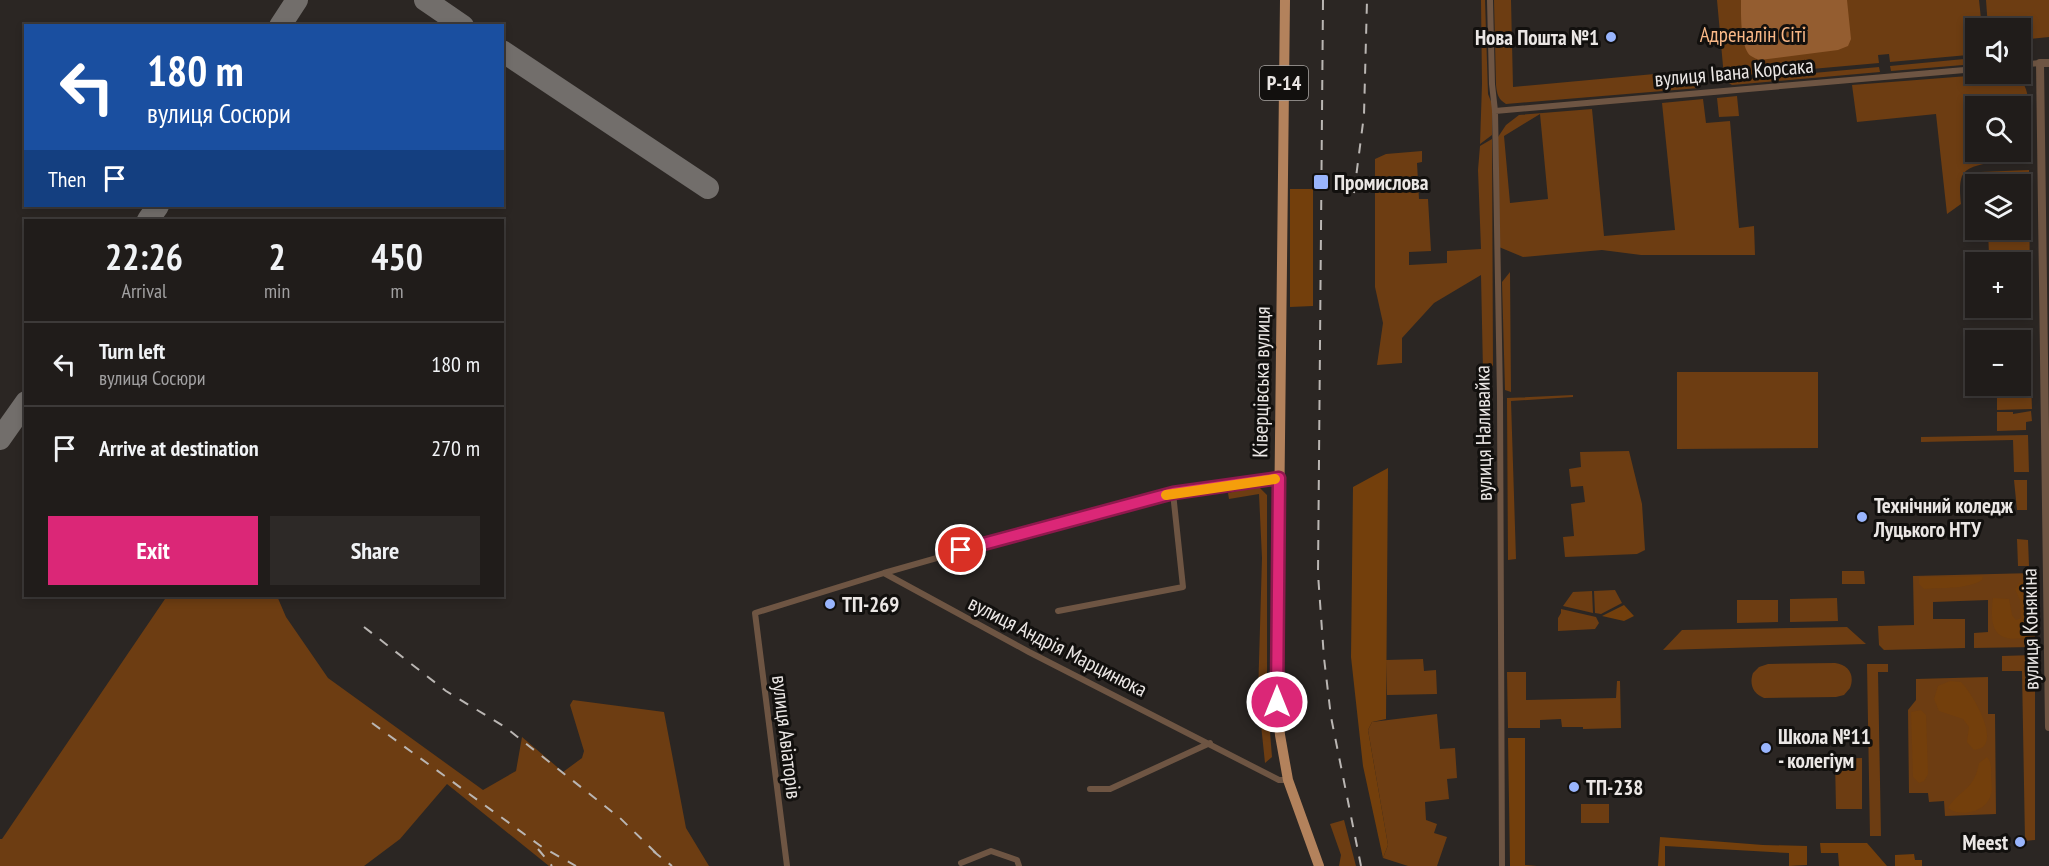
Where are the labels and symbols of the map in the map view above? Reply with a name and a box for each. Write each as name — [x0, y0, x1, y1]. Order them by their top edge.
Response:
park label: Адреналін Сіті — [1700, 21, 1806, 48]
place label: Нова Пошта №1 — [1475, 24, 1599, 51]
marker: Нова Пошта №1 — [1604, 30, 1618, 44]
street label: вулиця Івана Корсака — [1653, 52, 1815, 92]
road number: Р-14 — [1260, 66, 1308, 100]
place label: Промислова — [1334, 169, 1429, 196]
marker: Промислова — [1312, 173, 1330, 191]
street label: Ківерцівська вулиця — [1246, 306, 1276, 458]
street label: вулиця Наливайка — [1468, 365, 1498, 501]
place label: Технічний коледж Луцького НТУ — [1873, 492, 2014, 543]
marker: Технічний коледж Луцького НТУ — [1855, 510, 1869, 524]
pin — [935, 524, 986, 575]
street label: вулиця Конякіна — [2015, 568, 2045, 690]
street label: вулиця Андрія Марцинюка — [964, 589, 1152, 703]
place label: ТП-269 — [842, 591, 899, 618]
marker: ТП-269 — [823, 597, 837, 611]
position arrow — [1245, 670, 1309, 734]
street label: вулиця Авіаторів — [766, 674, 808, 800]
place label: Школа №11 - колегіум — [1778, 723, 1871, 774]
marker: Школа №11 - колегіум — [1759, 741, 1773, 755]
place label: ТП-238 — [1586, 774, 1643, 801]
marker: ТП-238 — [1567, 780, 1581, 794]
place label: Meest — [1963, 829, 2008, 856]
marker: Meest — [2013, 835, 2027, 849]

